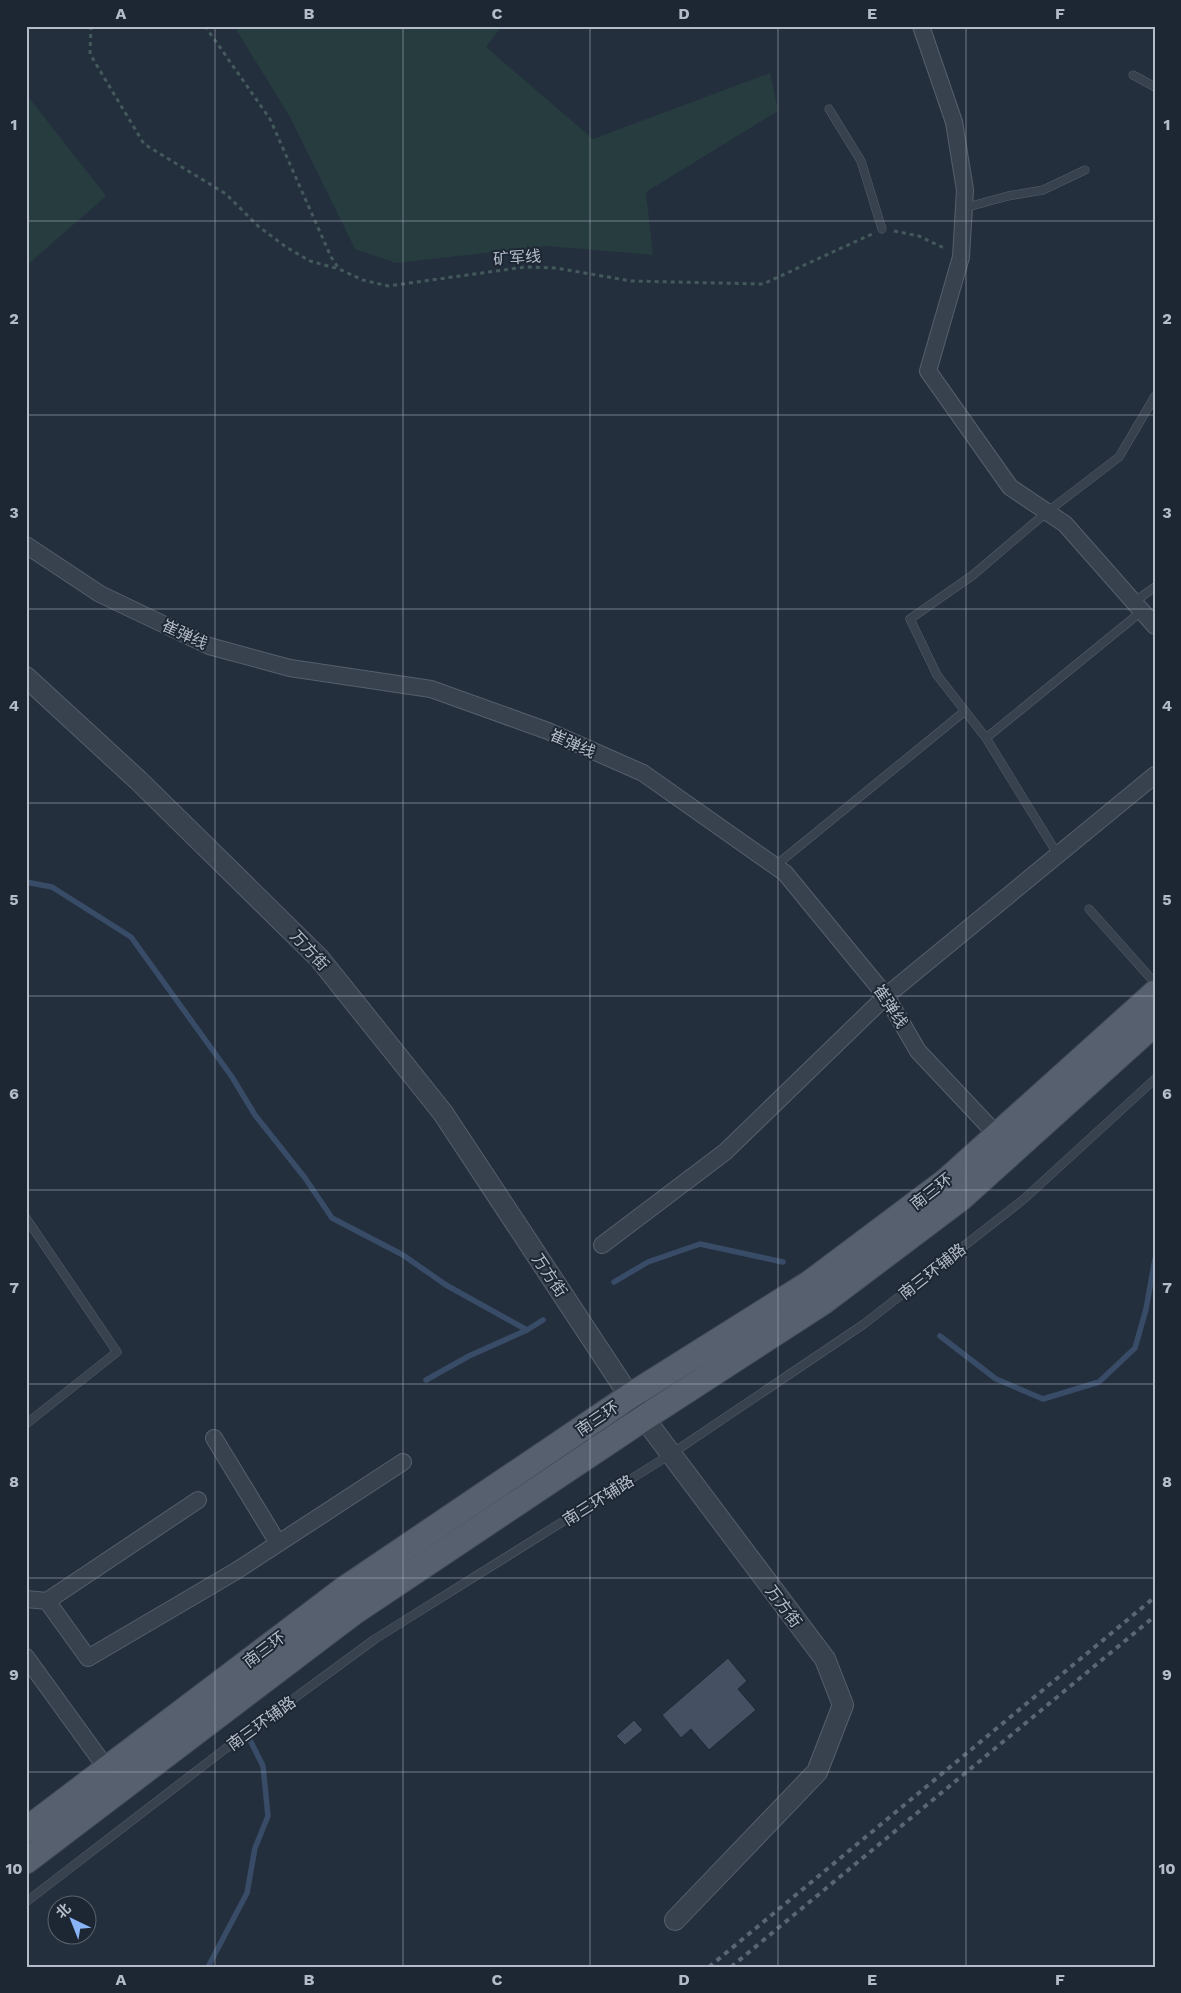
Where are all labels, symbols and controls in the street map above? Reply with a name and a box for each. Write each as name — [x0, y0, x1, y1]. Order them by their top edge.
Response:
text: A — [116, 4, 127, 23]
text: B — [304, 4, 315, 23]
text: C — [492, 4, 503, 23]
text: D — [678, 4, 690, 23]
text: E — [867, 4, 877, 23]
text: F — [1055, 4, 1065, 23]
text: 1 — [11, 115, 17, 134]
text: 1 — [1164, 115, 1170, 134]
street label: 矿军线 — [492, 246, 542, 269]
text: 2 — [9, 309, 19, 328]
text: 2 — [1162, 309, 1172, 328]
text: 3 — [9, 503, 19, 522]
text: 3 — [1162, 503, 1172, 522]
street label: 崔弹线 — [159, 616, 211, 653]
text: 4 — [9, 696, 19, 715]
text: 4 — [1162, 696, 1172, 715]
street label: 崔弹线 — [547, 725, 599, 762]
text: 5 — [9, 890, 19, 909]
text: 5 — [1162, 890, 1172, 909]
street label: 万方街 — [286, 926, 333, 974]
street label: 崔弹线 — [870, 981, 912, 1032]
text: 6 — [9, 1084, 19, 1103]
text: 6 — [1162, 1084, 1172, 1103]
street label: 南三环 — [907, 1169, 956, 1214]
street label: 南三环辅路 — [895, 1239, 970, 1304]
street label: 万方街 — [528, 1250, 571, 1300]
text: 7 — [9, 1278, 19, 1297]
text: 7 — [1162, 1278, 1172, 1297]
street label: 南三环 — [572, 1397, 622, 1440]
street label: 南三环辅路 — [559, 1471, 637, 1530]
text: 8 — [9, 1472, 19, 1491]
text: 8 — [1162, 1472, 1172, 1491]
street label: 万方街 — [762, 1581, 806, 1631]
street label: 南三环 — [239, 1627, 289, 1671]
text: 9 — [9, 1665, 19, 1684]
text: 9 — [1162, 1665, 1172, 1684]
street label: 南三环辅路 — [223, 1692, 299, 1755]
text: 10 — [5, 1859, 23, 1878]
text: 10 — [1158, 1859, 1176, 1878]
north arrow — [48, 1896, 98, 1946]
text: 北 — [53, 1900, 74, 1921]
text: A — [116, 1970, 127, 1989]
text: B — [304, 1970, 315, 1989]
text: C — [492, 1970, 503, 1989]
text: D — [678, 1970, 690, 1989]
text: E — [867, 1970, 877, 1989]
text: F — [1055, 1970, 1065, 1989]

